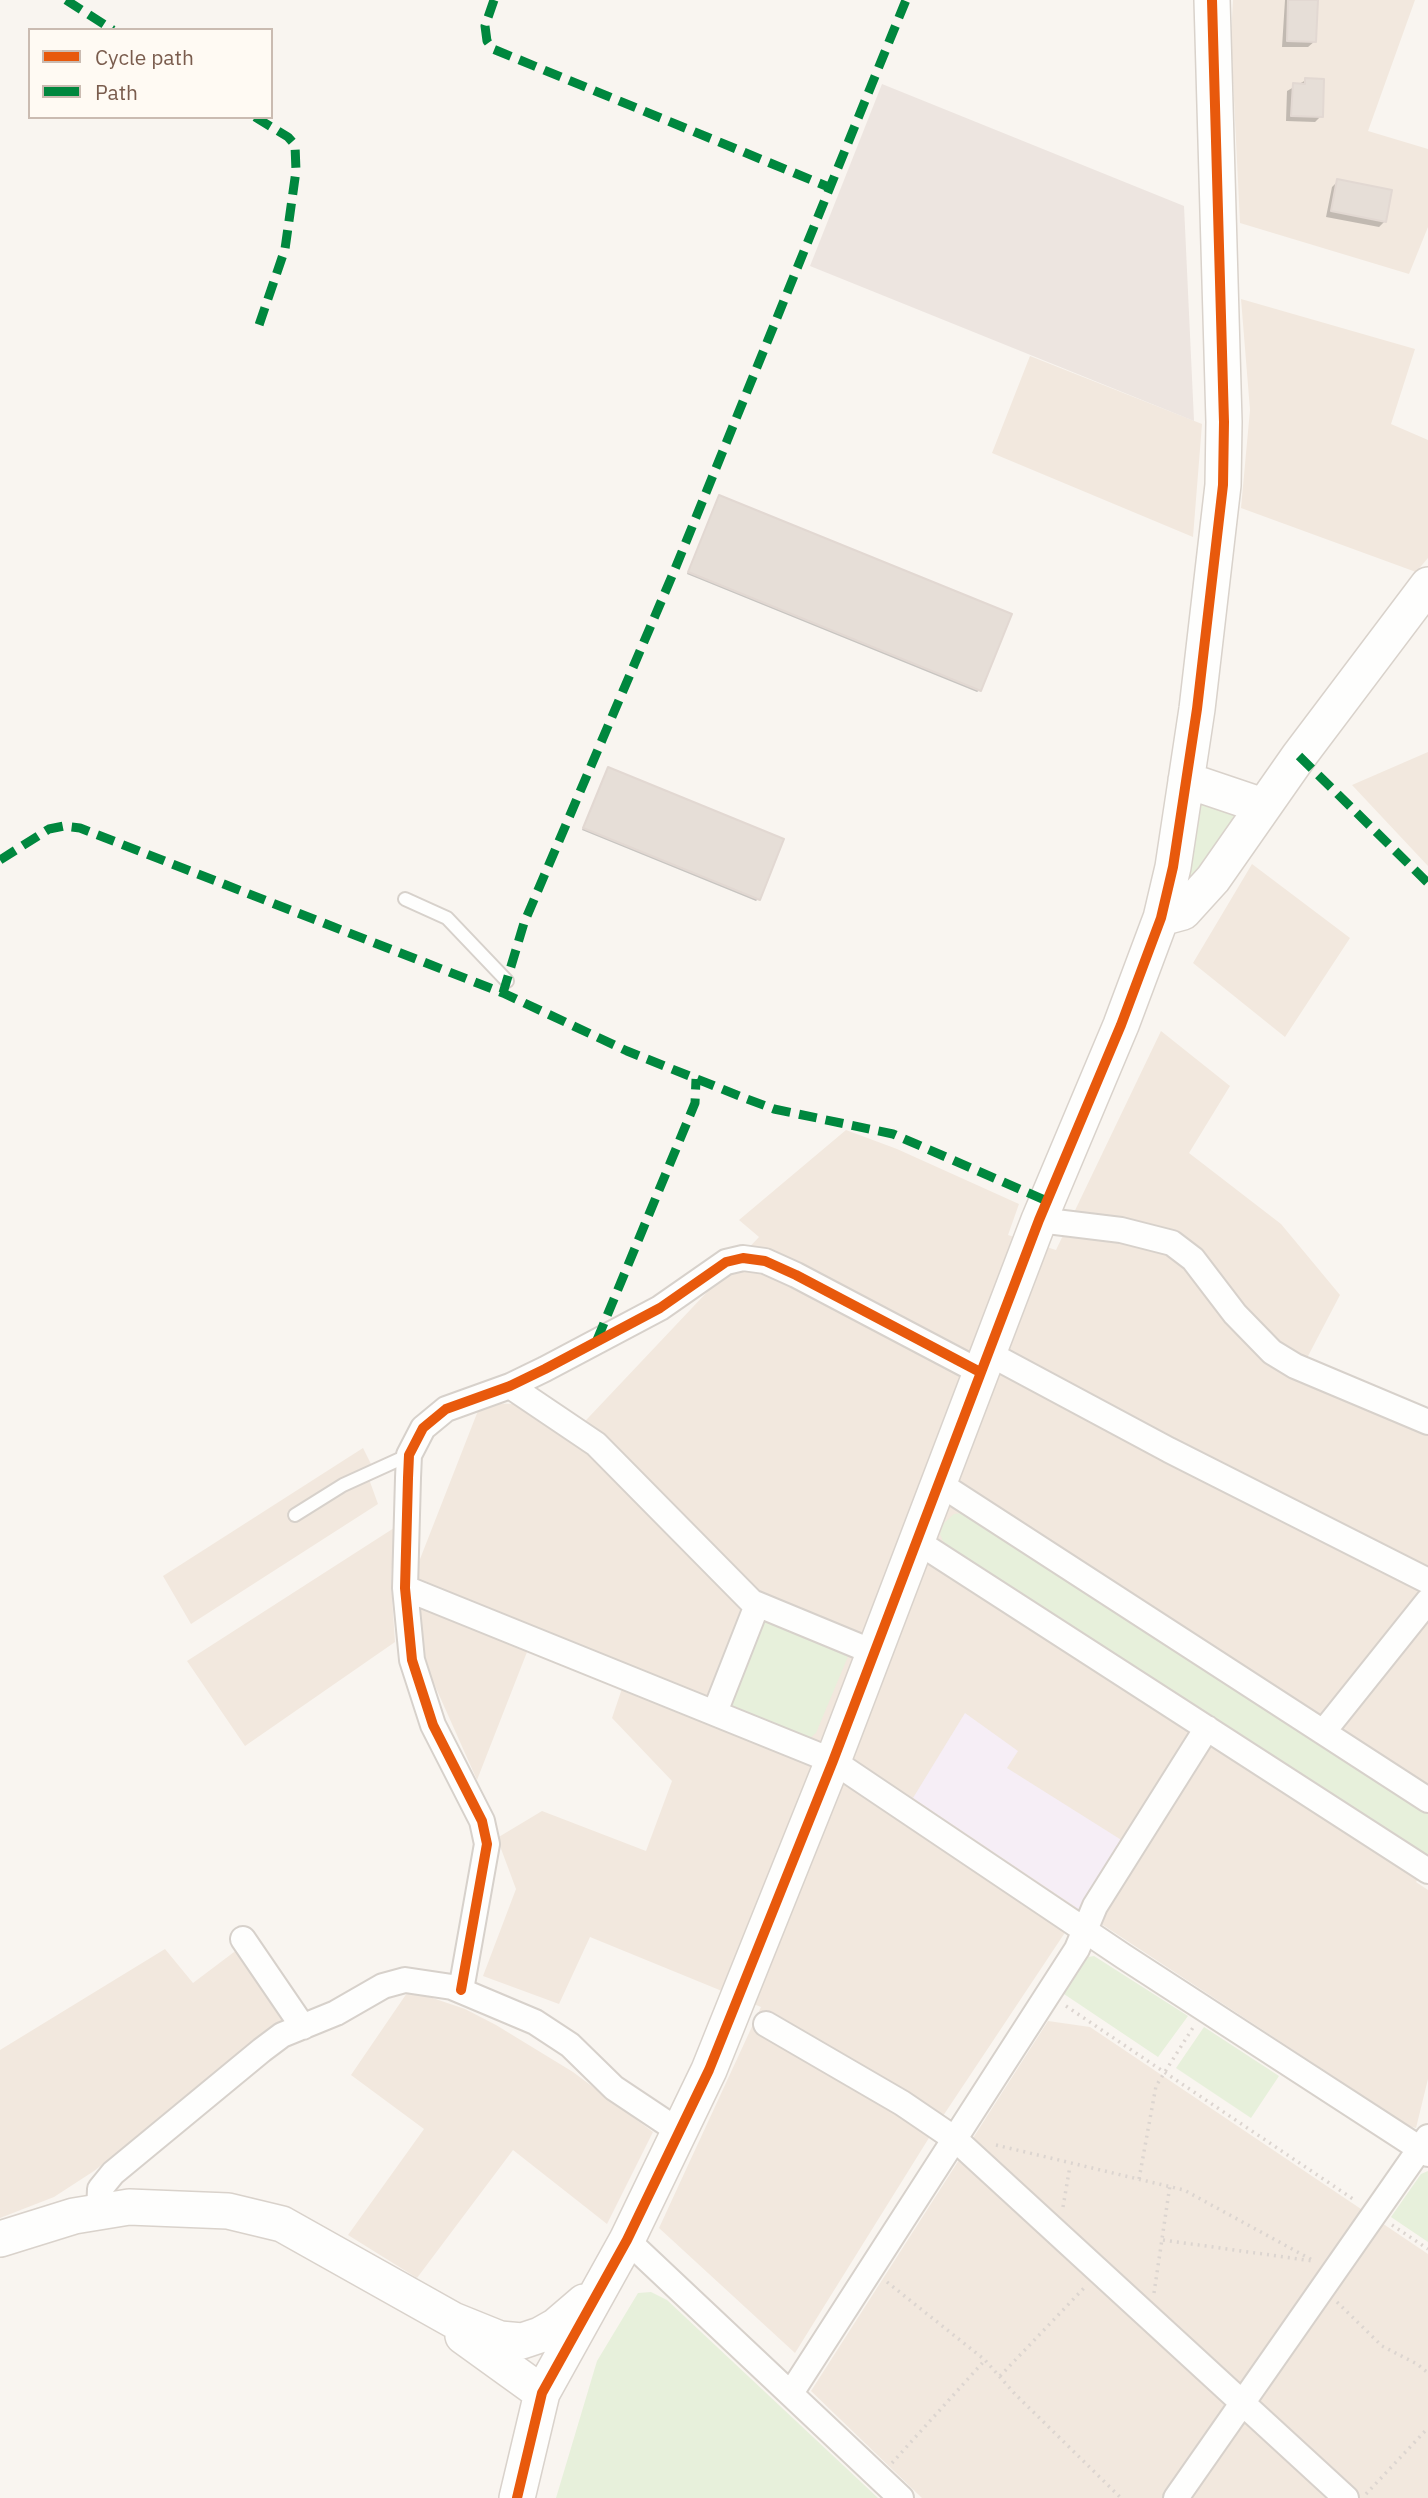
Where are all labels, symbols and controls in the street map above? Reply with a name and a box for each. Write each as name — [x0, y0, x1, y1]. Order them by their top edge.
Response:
legend — [28, 28, 273, 119]
text: Cycle path — [95, 43, 194, 71]
text: Path — [95, 78, 138, 106]

